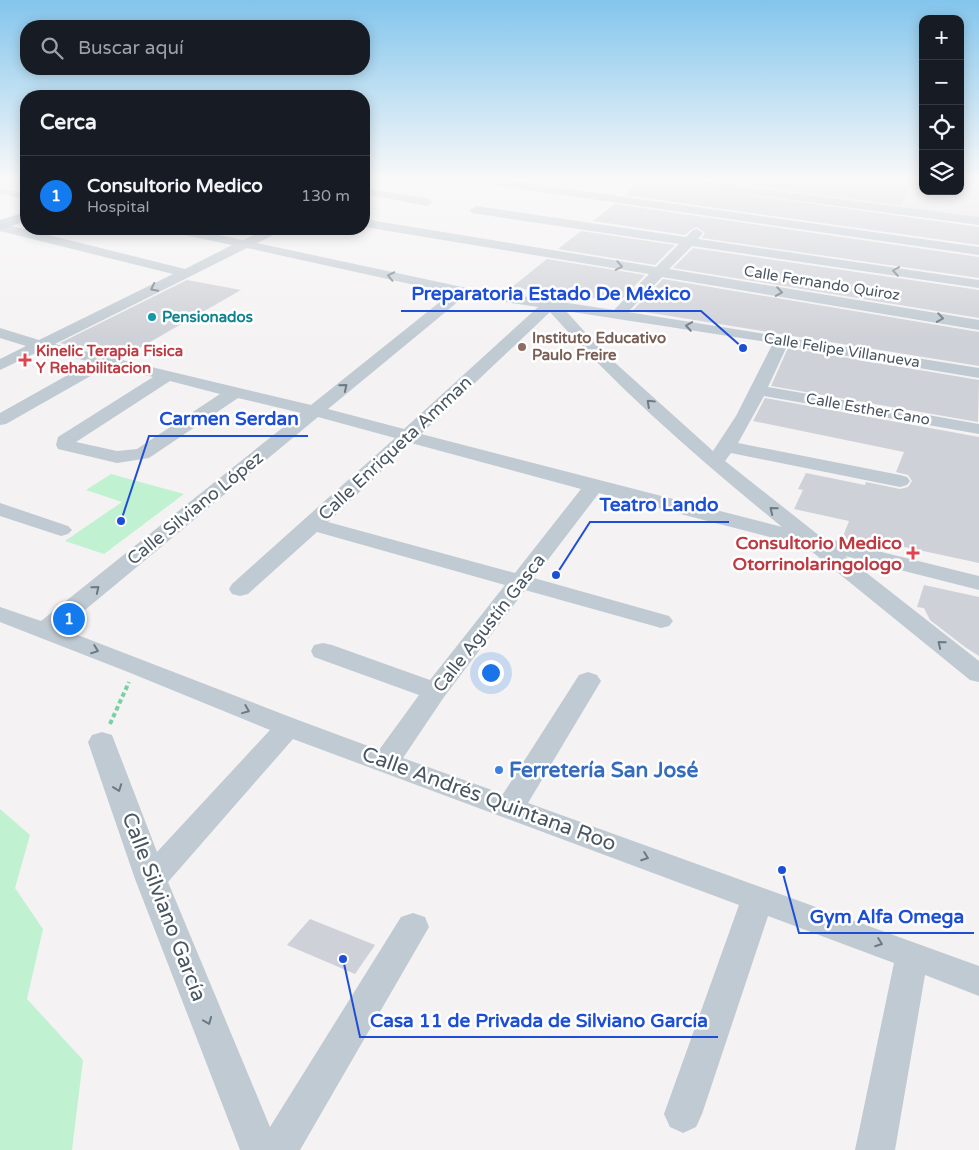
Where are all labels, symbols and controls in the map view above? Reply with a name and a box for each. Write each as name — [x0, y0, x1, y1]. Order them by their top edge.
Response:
map controls — [919, 15, 964, 195]
button: + — [919, 15, 964, 60]
search box — [20, 20, 370, 75]
icon: search — [38, 34, 66, 62]
text: Buscar aquí — [78, 37, 184, 59]
button: − — [919, 60, 964, 105]
button: locate — [919, 105, 964, 150]
text: Cerca — [40, 110, 97, 135]
button: layers — [919, 150, 964, 195]
text: Consultorio Medico — [87, 175, 263, 197]
text: 1 — [51, 186, 61, 206]
text: 130 m — [301, 186, 350, 206]
text: Hospital — [87, 197, 149, 217]
one-way arrow — [615, 261, 623, 271]
street label: Calle Fernando Quiroz — [743, 262, 901, 304]
one-way arrow — [892, 267, 901, 277]
one-way arrow — [386, 271, 395, 282]
callout: Preparatoria Estado De México — [401, 277, 701, 311]
one-way arrow — [150, 282, 159, 293]
text: Preparatoria Estado De México — [411, 283, 691, 306]
one-way arrow — [775, 287, 784, 297]
place label: Pensionados — [162, 308, 253, 326]
marker: Pensionados — [146, 311, 158, 323]
one-way arrow — [935, 313, 944, 323]
one-way arrow — [685, 321, 693, 332]
place label: Instituto Educativo Paulo Freire — [532, 329, 666, 364]
street label: Calle Felipe Villanueva — [763, 329, 921, 371]
marker: Instituto Educativo Paulo Freire — [516, 341, 528, 353]
place label: Kinelic Terapia Fisica Y Rehabilitacion — [36, 342, 183, 377]
marker: Kinelic Terapia Fisica Y Rehabilitacion — [18, 353, 32, 367]
street label: Calle Enriqueta Amman — [314, 371, 476, 525]
one-way arrow — [338, 383, 347, 392]
street label: Calle Esther Cano — [805, 389, 931, 429]
one-way arrow — [647, 400, 656, 409]
callout: Carmen Serdan — [149, 402, 308, 436]
text: Carmen Serdan — [159, 408, 299, 430]
street label: Calle Silviano López — [122, 446, 268, 570]
callout: Teatro Lando — [590, 488, 729, 522]
text: Teatro Lando — [598, 494, 719, 516]
one-way arrow — [770, 507, 779, 515]
place label: Consultorio Medico Otorrinolaringologo — [733, 532, 902, 575]
marker: Consultorio Medico Otorrinolaringologo — [906, 546, 920, 560]
street label: Calle Agustín Gasca — [428, 549, 550, 697]
one-way arrow — [90, 586, 99, 595]
pin: 1 — [53, 600, 85, 638]
one-way arrow — [938, 641, 947, 649]
one-way arrow — [90, 644, 98, 654]
your location — [478, 660, 504, 686]
one-way arrow — [241, 703, 250, 714]
street label: Calle Andrés Quintana Roo — [358, 741, 620, 857]
place label: Ferretería San José — [509, 758, 698, 783]
marker: Ferretería San José — [493, 764, 505, 776]
one-way arrow — [112, 783, 122, 792]
street label: Calle Silviano García — [116, 809, 212, 1005]
one-way arrow — [640, 851, 648, 861]
callout: Gym Alfa Omega — [799, 899, 974, 933]
text: Gym Alfa Omega — [810, 906, 964, 929]
one-way arrow — [874, 937, 883, 947]
callout: Casa 11 de Privada de Silviano García — [360, 1003, 718, 1037]
text: Casa 11 de Privada de Silviano García — [370, 1010, 708, 1032]
one-way arrow — [202, 1016, 213, 1025]

